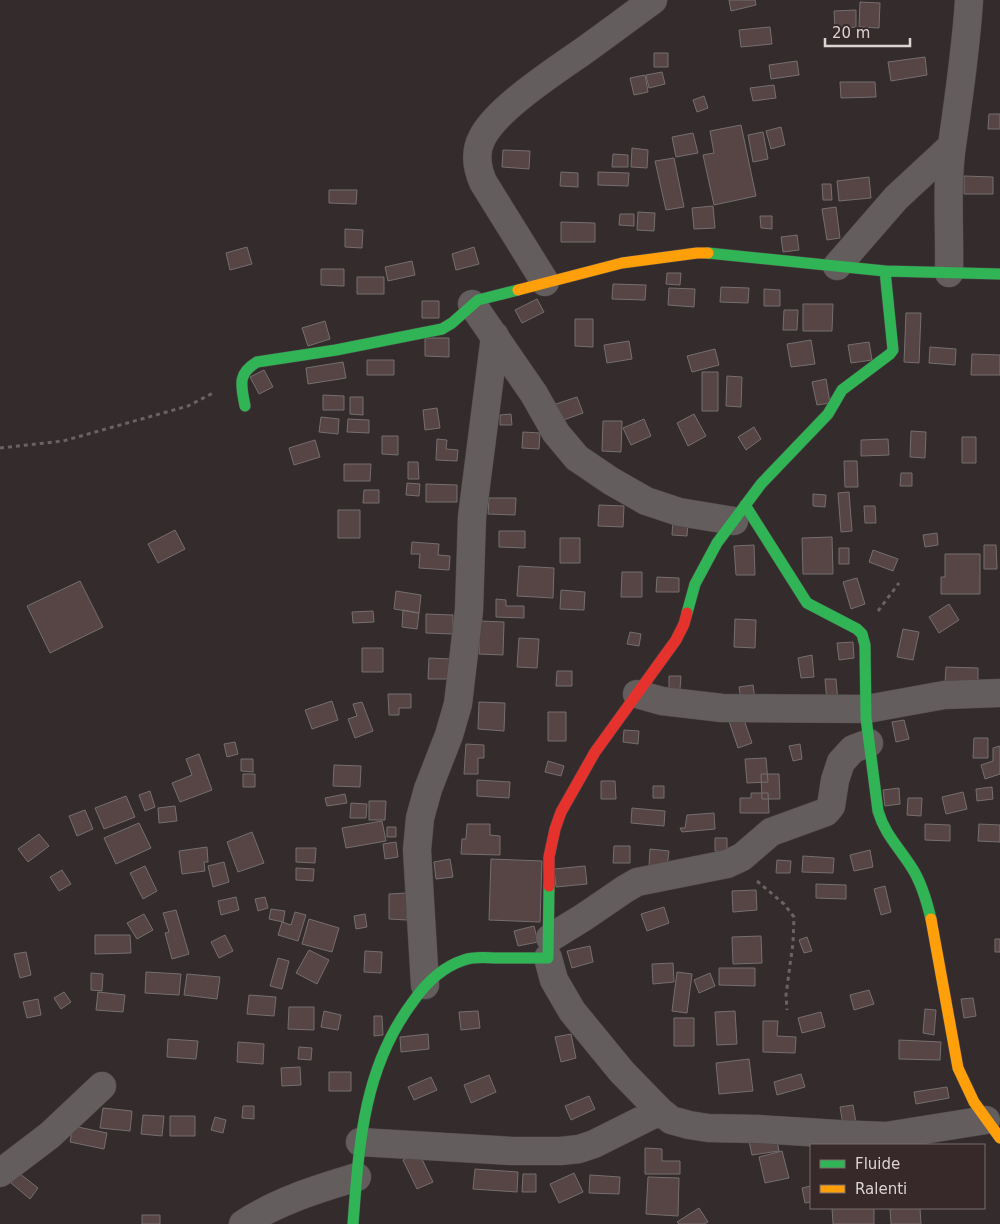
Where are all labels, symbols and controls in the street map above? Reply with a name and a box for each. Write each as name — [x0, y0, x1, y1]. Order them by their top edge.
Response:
scale bar — [825, 15, 910, 47]
text: 20 m — [832, 24, 870, 42]
legend — [810, 1144, 985, 1209]
text: Fluide — [855, 1155, 900, 1173]
text: Ralenti — [855, 1180, 907, 1198]

